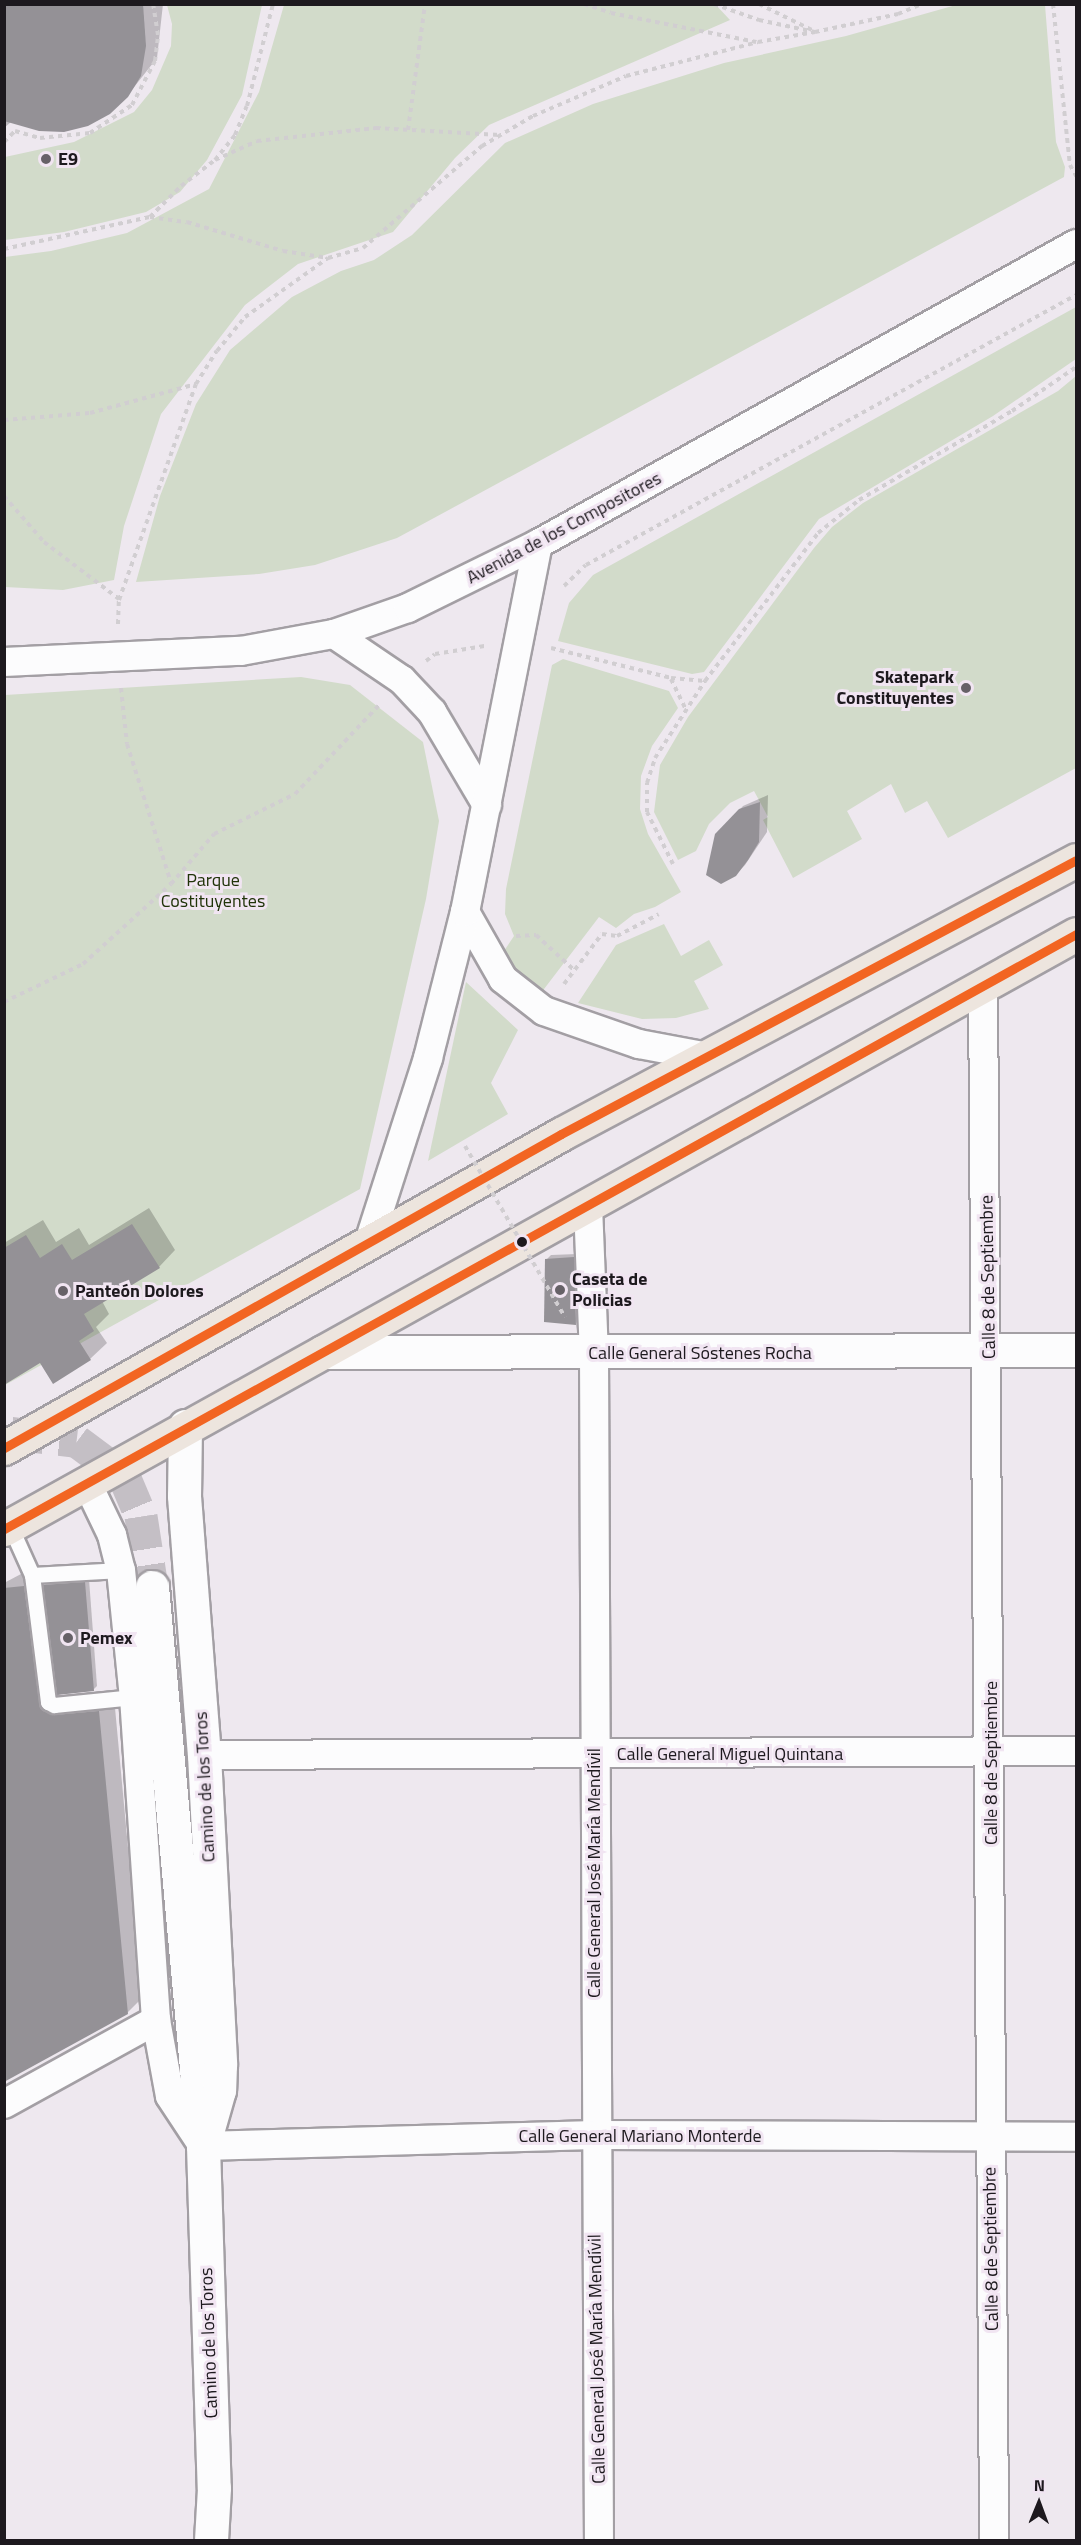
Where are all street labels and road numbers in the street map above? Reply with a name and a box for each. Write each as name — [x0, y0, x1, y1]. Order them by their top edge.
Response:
street label: Avenida de los Compositores — [463, 467, 665, 589]
street label: Calle 8 de Septiembre — [976, 1195, 1000, 1359]
street label: Calle General Sóstenes Rocha — [588, 1342, 812, 1364]
street label: Calle 8 de Septiembre — [980, 1681, 1002, 1845]
street label: Camino de los Toros — [190, 1711, 220, 1863]
street label: Calle General Miguel Quintana — [617, 1743, 843, 1765]
street label: Calle General José María Mendívil — [583, 1748, 605, 1998]
street label: Calle General Mariano Monterde — [518, 2125, 762, 2147]
street label: Calle 8 de Septiembre — [979, 2167, 1003, 2331]
street label: Calle General José María Mendívil — [584, 2234, 610, 2484]
street label: Camino de los Toros — [196, 2267, 222, 2419]

